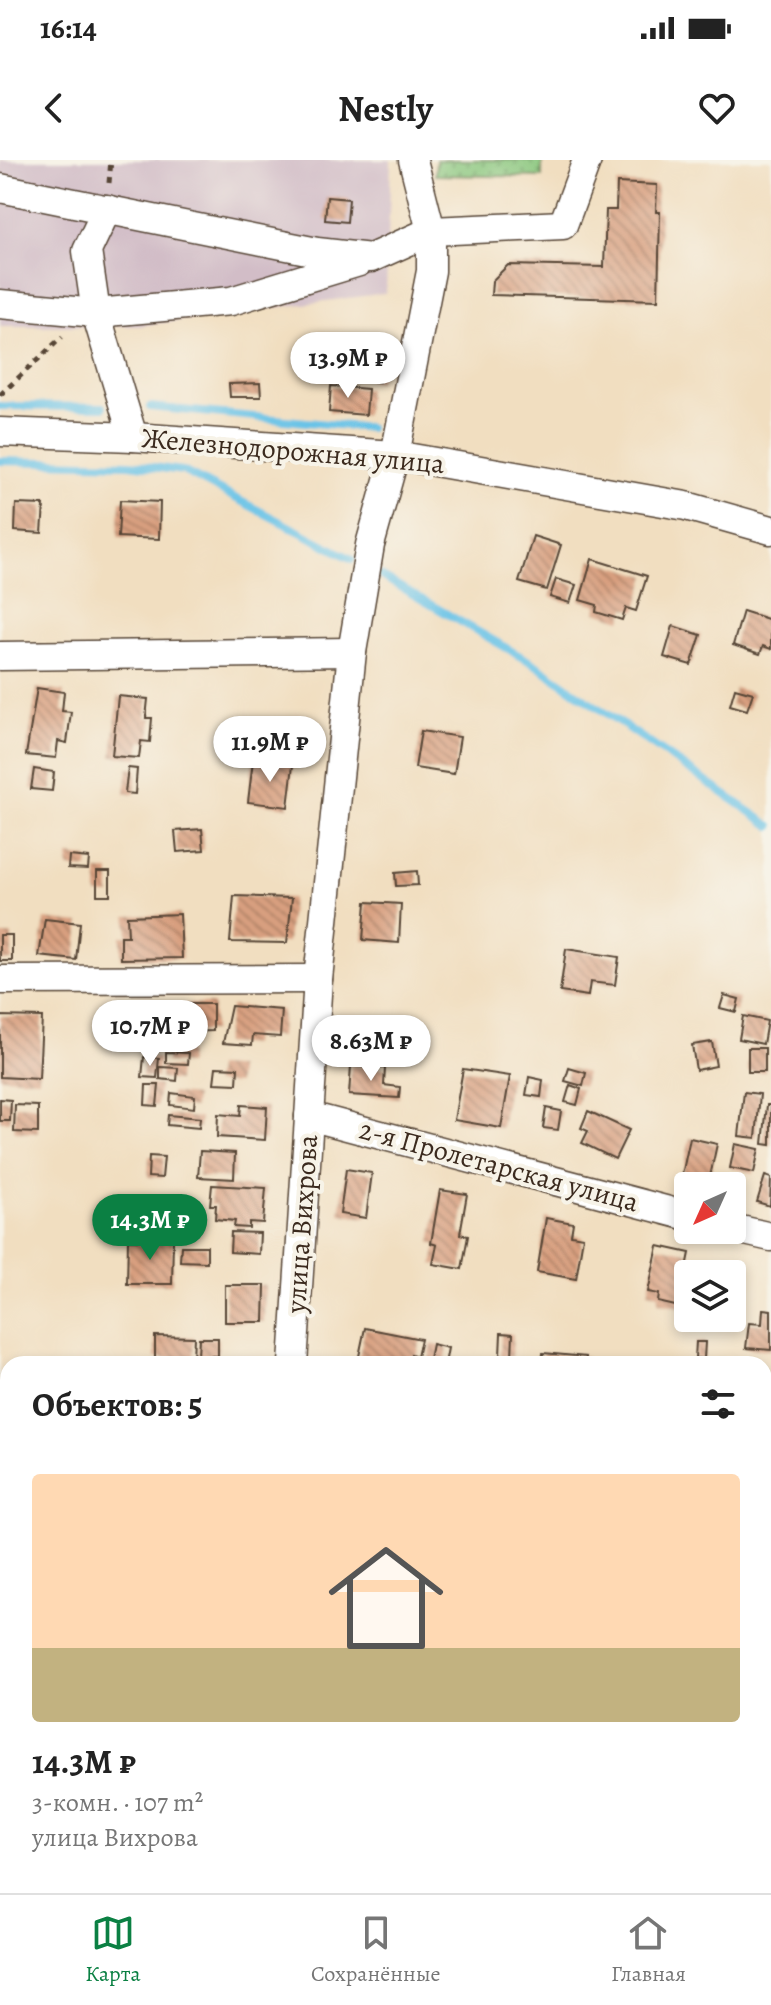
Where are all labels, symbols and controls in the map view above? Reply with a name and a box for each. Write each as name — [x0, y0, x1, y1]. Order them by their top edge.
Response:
text: 16:14 — [40, 8, 97, 48]
text: Nestly — [338, 84, 433, 133]
icon: back — [32, 86, 76, 130]
icon: heart — [695, 86, 739, 130]
pin: 13.9M ₽ — [274, 332, 422, 400]
text: 13.9M ₽ — [308, 340, 388, 375]
street label: Железнодорожная улица — [140, 419, 446, 483]
pin: 11.9M ₽ — [196, 716, 344, 784]
text: 11.9M ₽ — [231, 724, 309, 759]
pin: 10.7M ₽ — [76, 1000, 224, 1068]
text: 10.7M ₽ — [110, 1008, 190, 1043]
pin: 8.63M ₽ — [297, 1015, 445, 1083]
text: 8.63M ₽ — [330, 1023, 412, 1058]
street label: 2-я Пролетарская улица — [355, 1110, 643, 1222]
street label: улица Вихрова — [277, 1133, 327, 1315]
north arrow — [674, 1172, 746, 1244]
map controls — [674, 1172, 746, 1332]
pin: 14.3M ₽ — [76, 1194, 224, 1262]
text: 14.3M ₽ — [110, 1202, 190, 1237]
button: layers — [674, 1260, 746, 1332]
text: Объектов: 5 — [32, 1381, 203, 1428]
icon: filters — [696, 1382, 740, 1426]
icon: home — [314, 1526, 458, 1670]
text: 14.3M ₽ — [32, 1738, 136, 1785]
text: 3-комн. · 107 m² — [32, 1785, 203, 1820]
text: улица Вихрова — [32, 1820, 198, 1855]
tab: Карта — [85, 1911, 141, 1989]
tab: Сохранённые — [311, 1911, 441, 1989]
tab: Главная — [611, 1911, 686, 1989]

